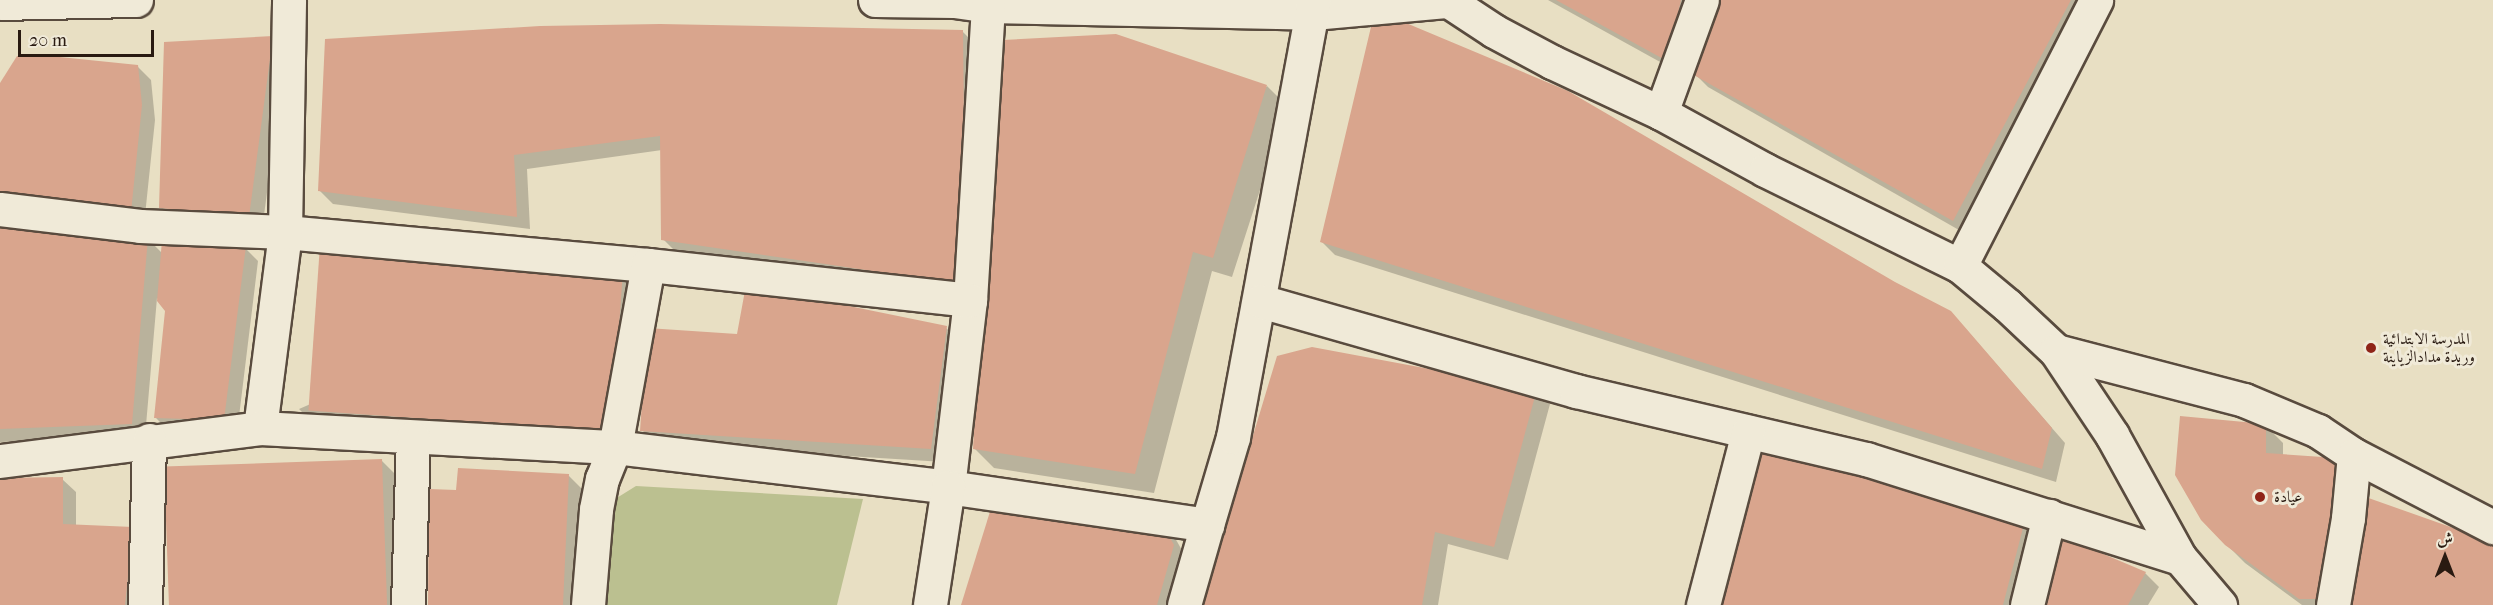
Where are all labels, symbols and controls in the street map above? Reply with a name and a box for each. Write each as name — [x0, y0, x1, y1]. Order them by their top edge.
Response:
scale bar — [21, 18, 158, 56]
text: 20 m — [29, 30, 67, 51]
place label: المدرسة الابتدائية وريدة مدادالزياينة — [2383, 329, 2475, 367]
marker: المدرسة الابتدائية وريدة مدادالزياينة — [2364, 341, 2378, 355]
place label: عيادة — [2274, 487, 2302, 507]
marker: عيادة — [2251, 488, 2269, 506]
north arrow — [2415, 527, 2475, 587]
text: ش — [2437, 529, 2453, 548]

